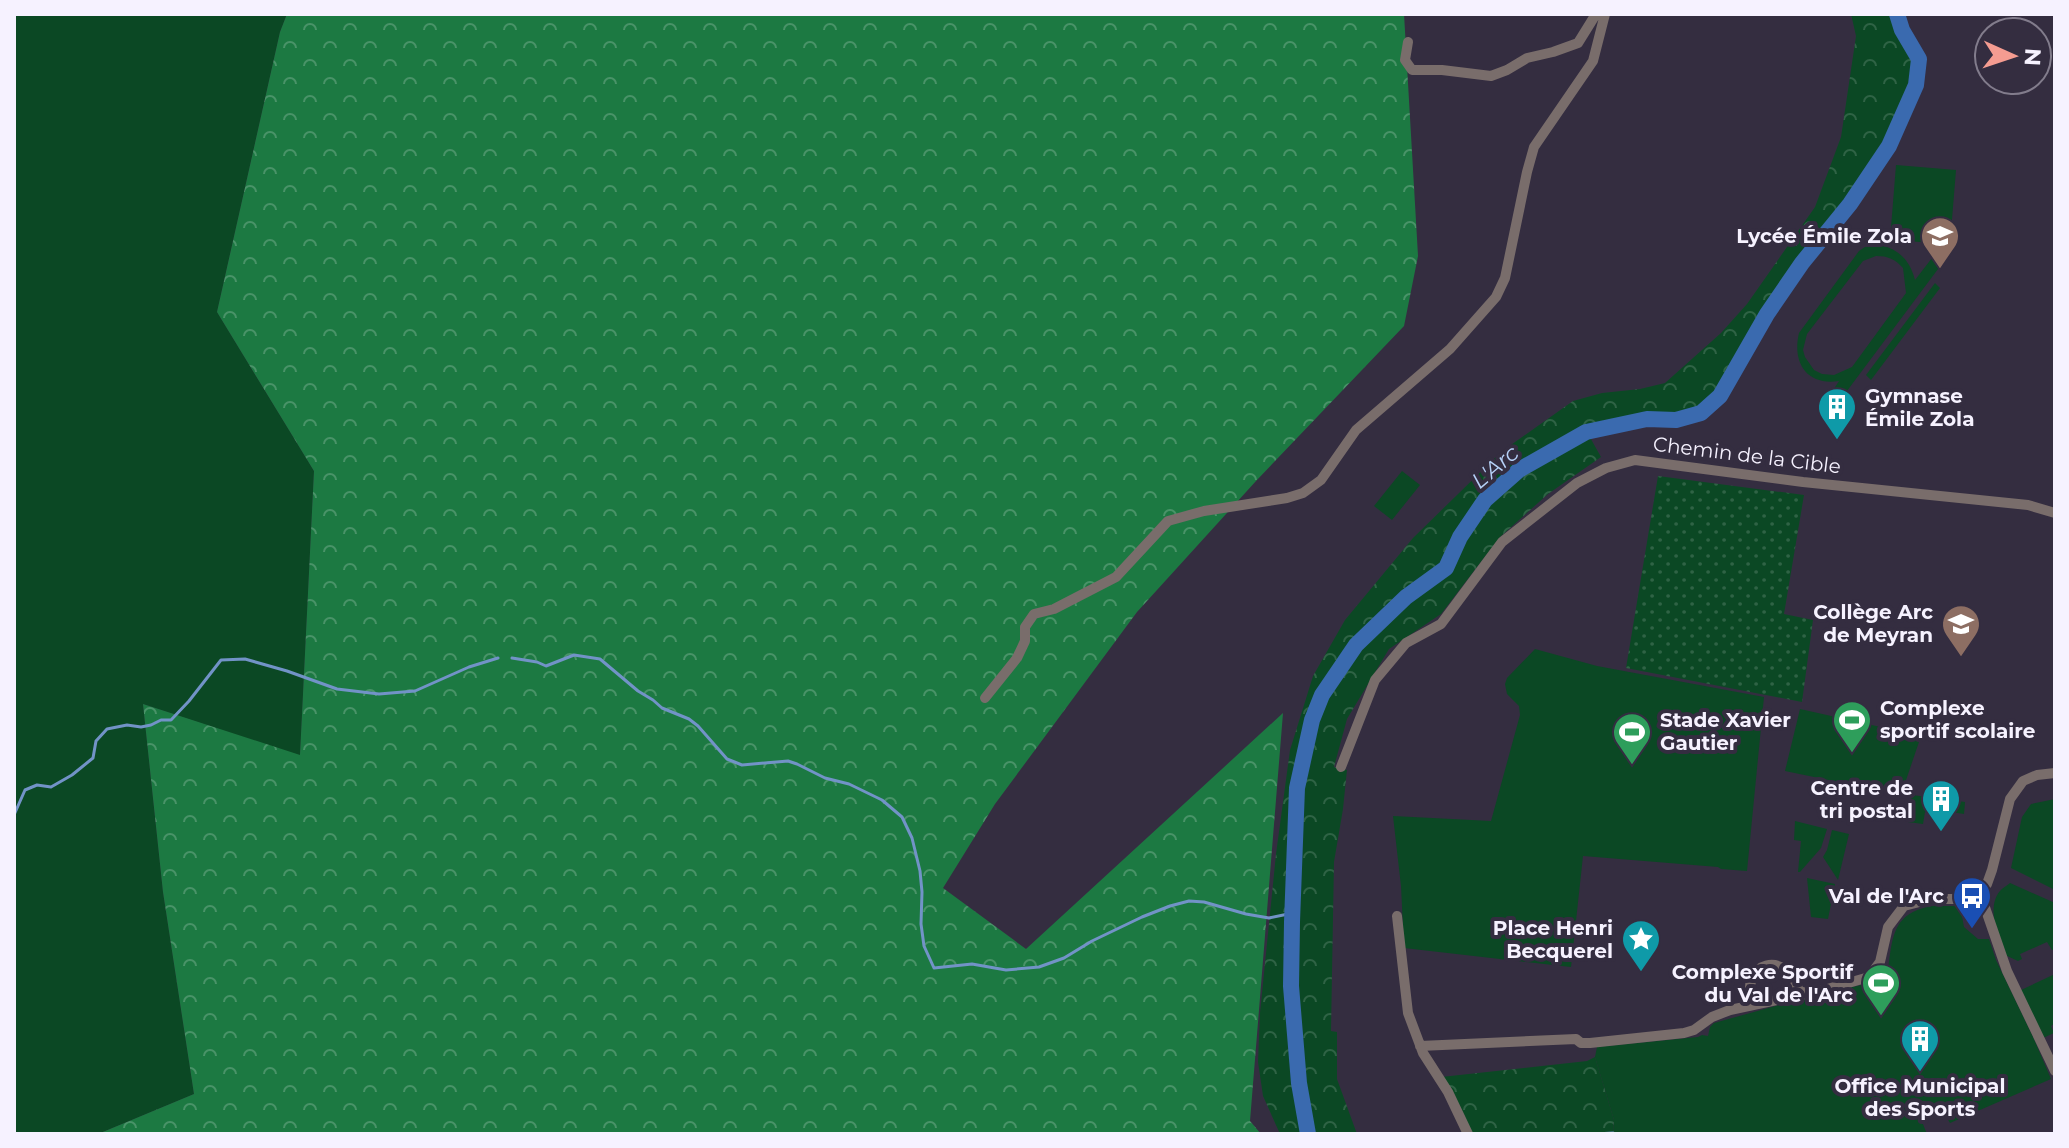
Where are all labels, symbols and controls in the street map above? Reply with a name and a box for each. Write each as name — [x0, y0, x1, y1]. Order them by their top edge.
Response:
north arrow — [1973, 16, 2053, 96]
text: N — [2019, 47, 2046, 67]
school or university icon: Lycée Émile Zola — [1919, 215, 1961, 270]
place label: Lycée Émile Zola — [1736, 224, 1912, 248]
place label: Gymnase Émile Zola — [1865, 384, 1974, 431]
building icon: Gymnase Émile Zola — [1816, 386, 1858, 441]
street label: Chemin de la Cible — [1652, 432, 1842, 478]
water label: L'Arc — [1466, 439, 1525, 494]
place label: Collège Arc de Meyran — [1813, 600, 1933, 647]
school or university icon: Collège Arc de Meyran — [1940, 603, 1982, 658]
place label: Complexe sportif scolaire — [1880, 696, 2035, 743]
sports icon: Complexe sportif scolaire — [1831, 699, 1873, 754]
place label: Stade Xavier Gautier — [1660, 708, 1791, 755]
sports icon: Stade Xavier Gautier — [1611, 711, 1653, 766]
place label: Centre de tri postal — [1811, 776, 1913, 823]
building icon: Centre de tri postal — [1920, 778, 1962, 833]
bus stop icon: Val de l'Arc — [1951, 875, 1993, 930]
place label: Val de l'Arc — [1828, 884, 1944, 908]
place label: Place Henri Becquerel — [1493, 916, 1613, 963]
place icon: Place Henri Becquerel — [1620, 918, 1662, 973]
place label: Complexe Sportif du Val de l'Arc — [1672, 960, 1854, 1007]
sports icon: Complexe Sportif du Val de l'Arc — [1860, 962, 1902, 1017]
building icon: Office Municipal des Sports — [1899, 1018, 1941, 1073]
place label: Office Municipal des Sports — [1835, 1074, 2005, 1121]

